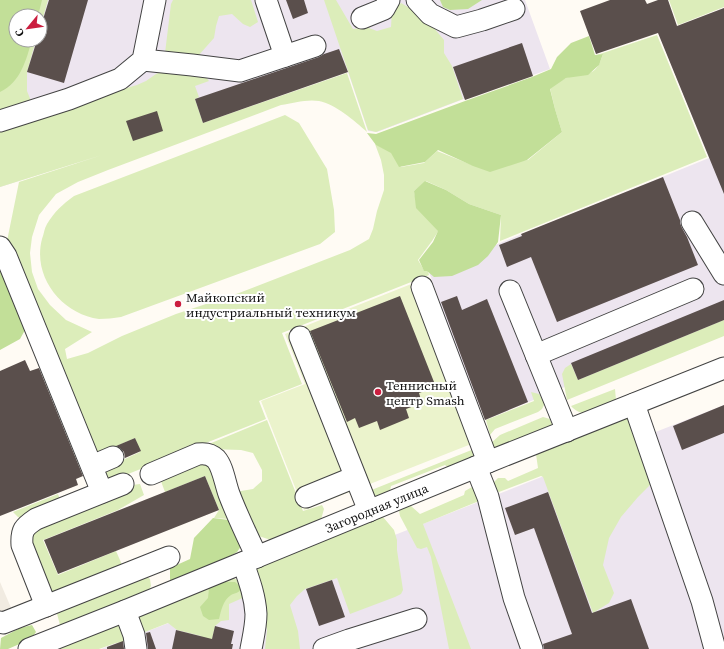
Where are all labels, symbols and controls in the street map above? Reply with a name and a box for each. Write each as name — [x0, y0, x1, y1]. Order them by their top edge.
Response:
north arrow — [8, 8, 48, 48]
text: С — [11, 26, 28, 39]
place label: Майкопский индустриальный техникум — [186, 289, 356, 321]
marker: Майкопский индустриальный техникум — [173, 299, 183, 309]
place label: Теннисный центр Smash — [386, 377, 465, 409]
marker: Теннисный центр Smash — [373, 387, 383, 397]
street label: Загородная улица — [323, 479, 431, 537]

